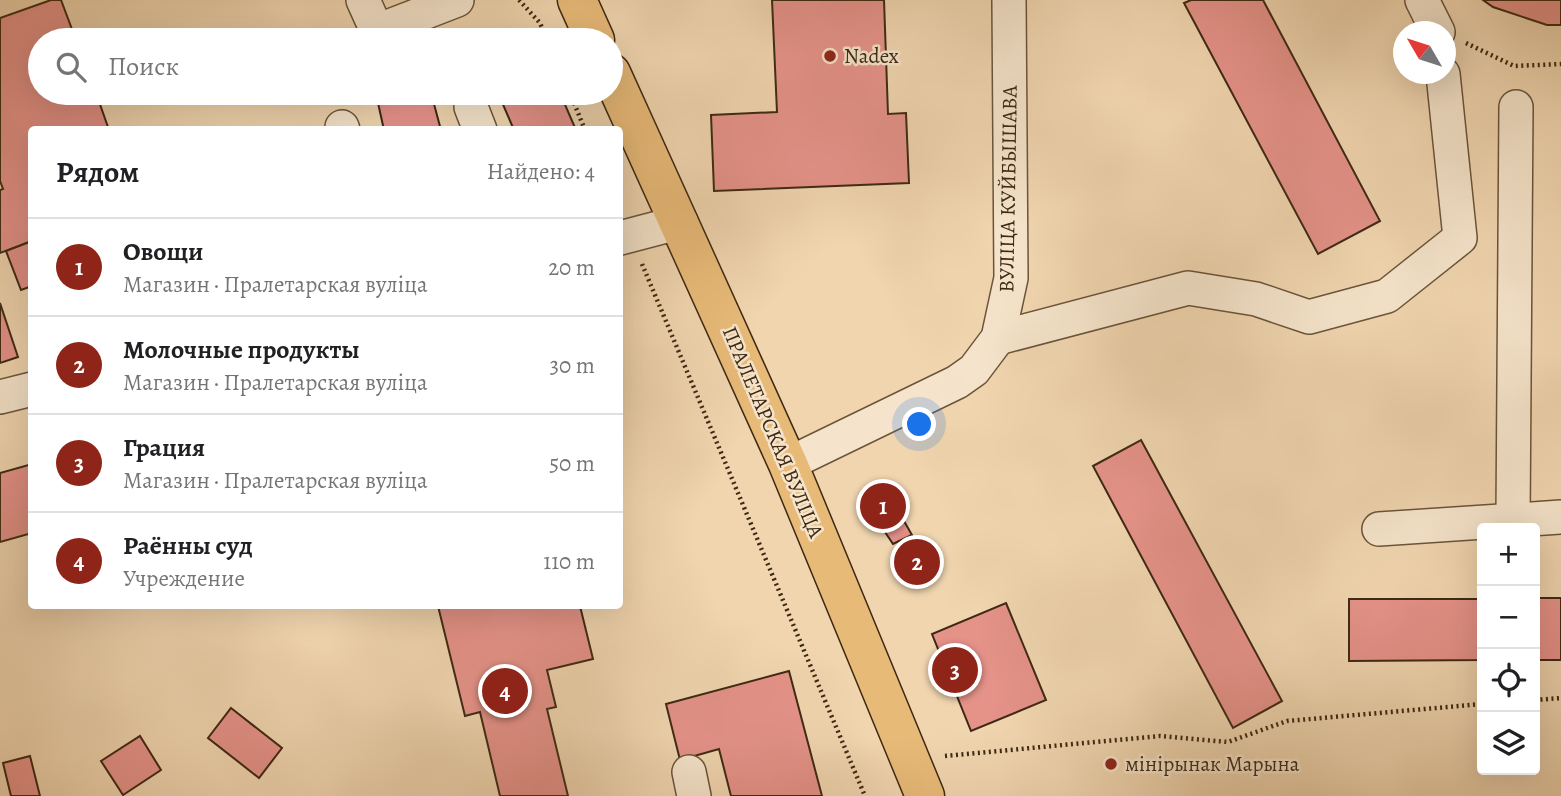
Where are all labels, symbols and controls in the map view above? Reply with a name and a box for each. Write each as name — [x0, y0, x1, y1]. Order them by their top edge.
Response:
north arrow — [1393, 21, 1456, 84]
search box — [28, 28, 623, 105]
place label: Nadex — [844, 42, 899, 70]
icon: search — [52, 48, 90, 86]
marker: Nadex — [822, 48, 838, 64]
text: Поиск — [108, 49, 179, 84]
street label: ВУЛІЦА КУЙБЫШАВА — [992, 84, 1024, 293]
text: Рядом — [56, 152, 139, 192]
text: Найдено: 4 — [487, 156, 595, 187]
text: Овощи — [123, 234, 204, 269]
text: 1 — [75, 252, 83, 283]
text: 20 m — [548, 252, 595, 283]
text: Магазин · Пралетарская вуліца — [123, 269, 428, 300]
street label: ПРАЛЕТАРСКАЯ ВУЛІЦА — [716, 322, 831, 543]
text: Молочные продукты — [123, 332, 360, 367]
text: 2 — [73, 350, 85, 381]
text: 30 m — [549, 350, 595, 381]
text: Магазин · Пралетарская вуліца — [123, 367, 428, 398]
your location — [902, 407, 936, 441]
text: Грация — [123, 430, 205, 465]
text: 3 — [74, 448, 84, 479]
text: 50 m — [549, 448, 595, 479]
text: Магазин · Пралетарская вуліца — [123, 465, 428, 496]
pin: 1 — [860, 480, 906, 532]
map controls — [1477, 523, 1540, 775]
button: + — [1477, 523, 1540, 586]
text: Раённы суд — [123, 528, 253, 563]
pin: 2 — [894, 536, 940, 588]
text: 4 — [74, 546, 84, 577]
text: 110 m — [543, 546, 595, 577]
text: Учреждение — [123, 563, 245, 594]
button: − — [1477, 586, 1540, 649]
pin: 3 — [932, 644, 978, 696]
button: locate — [1477, 649, 1540, 712]
pin: 4 — [482, 665, 528, 717]
button: layers — [1477, 712, 1540, 775]
place label: мінірынак Марына — [1125, 750, 1300, 778]
marker: мінірынак Марына — [1103, 756, 1119, 772]

